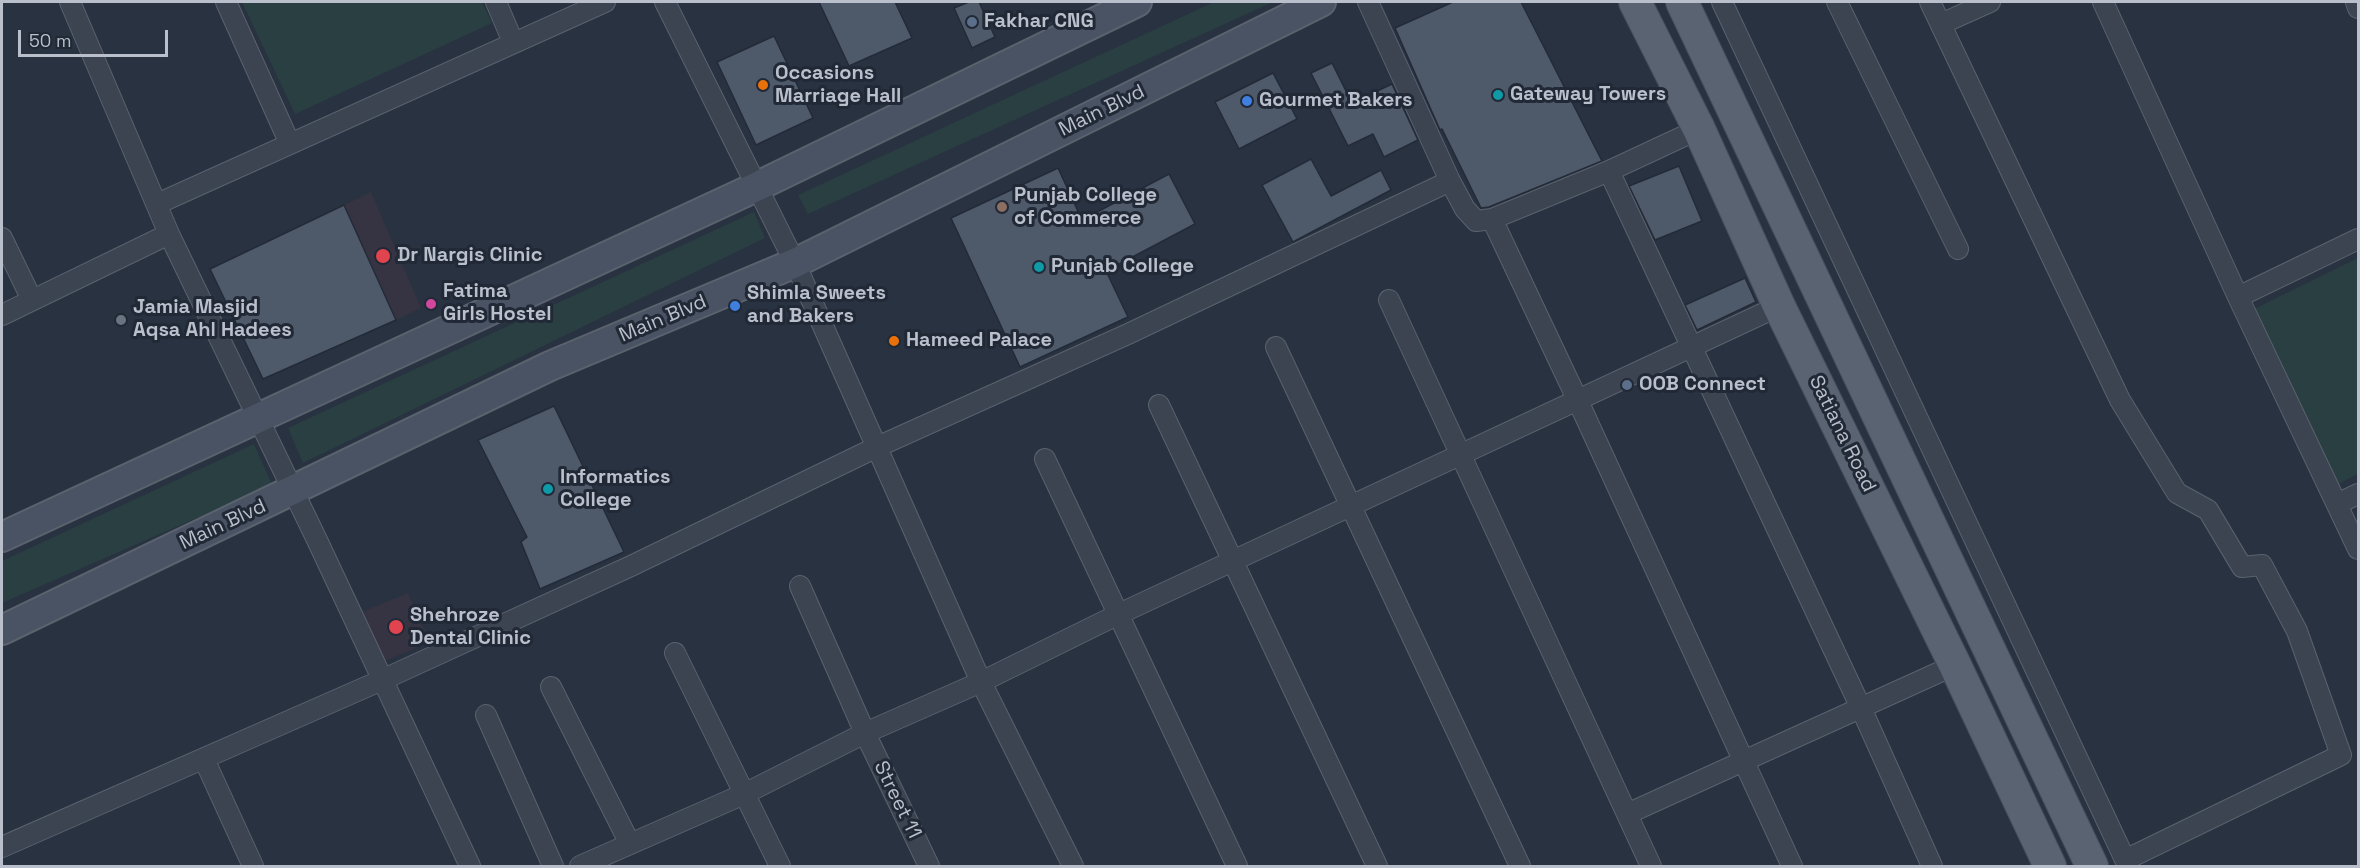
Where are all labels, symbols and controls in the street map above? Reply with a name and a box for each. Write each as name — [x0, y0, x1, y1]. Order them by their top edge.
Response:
place label: Fakhar CNG — [984, 10, 1094, 34]
marker: Fakhar CNG — [965, 15, 979, 29]
scale bar — [21, 18, 171, 56]
text: 50 m — [29, 29, 71, 52]
place label: Occasions Marriage Hall — [775, 62, 901, 109]
marker: Occasions Marriage Hall — [756, 78, 770, 92]
street label: Main Blvd — [1055, 80, 1149, 142]
place label: Gateway Towers — [1510, 83, 1666, 107]
marker: Gateway Towers — [1491, 88, 1505, 102]
place label: Gourmet Bakers — [1259, 89, 1412, 113]
marker: Gourmet Bakers — [1240, 94, 1254, 108]
place label: Punjab College of Commerce — [1014, 184, 1157, 231]
marker: Punjab College of Commerce — [995, 200, 1009, 214]
place label: Dr Nargis Clinic — [397, 244, 542, 268]
marker: Dr Nargis Clinic — [374, 247, 392, 265]
place label: Punjab College — [1051, 255, 1194, 279]
marker: Punjab College — [1032, 260, 1046, 274]
place label: Fatima Girls Hostel — [443, 280, 552, 327]
place label: Shimla Sweets and Bakers — [747, 282, 886, 329]
street label: Main Blvd — [616, 290, 710, 348]
place label: Jamia Masjid Aqsa Ahl Hadees — [133, 296, 292, 343]
marker: Fatima Girls Hostel — [424, 297, 438, 311]
marker: Shimla Sweets and Bakers — [728, 299, 742, 313]
marker: Jamia Masjid Aqsa Ahl Hadees — [114, 313, 128, 327]
place label: Hameed Palace — [906, 329, 1052, 353]
marker: Hameed Palace — [887, 334, 901, 348]
street label: Satiana Road — [1803, 372, 1881, 496]
place label: OOB Connect — [1639, 373, 1766, 397]
marker: OOB Connect — [1620, 378, 1634, 392]
place label: Informatics College — [560, 466, 670, 513]
marker: Informatics College — [541, 482, 555, 496]
street label: Main Blvd — [176, 495, 270, 555]
place label: Shehroze Dental Clinic — [410, 604, 531, 651]
marker: Shehroze Dental Clinic — [387, 618, 405, 636]
street label: Street 11 — [868, 757, 926, 843]

